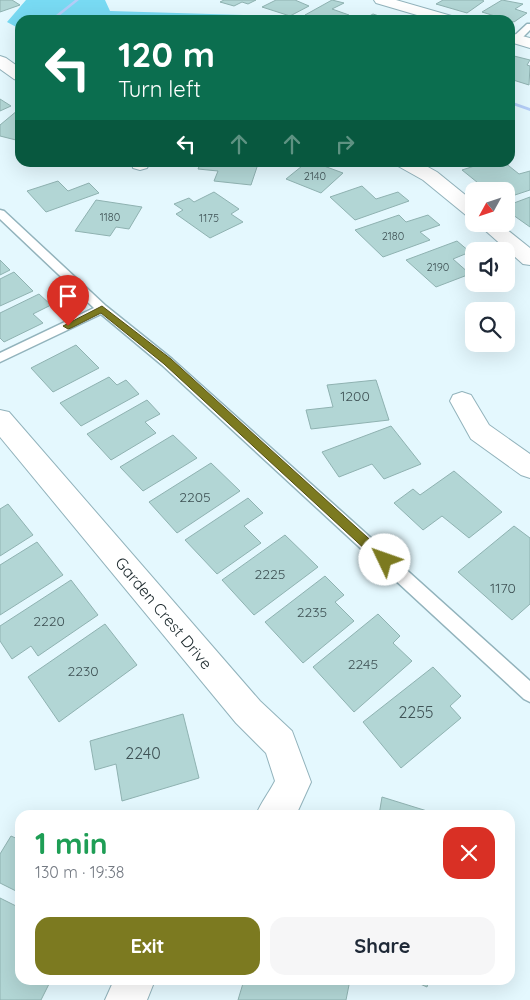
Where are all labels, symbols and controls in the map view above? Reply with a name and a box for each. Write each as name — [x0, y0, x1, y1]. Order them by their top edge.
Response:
text: 120 m — [118, 32, 215, 76]
icon: left — [35, 35, 100, 100]
text: Turn left — [118, 75, 201, 103]
icon: left — [172, 130, 200, 158]
icon: ahead — [225, 130, 253, 158]
icon: ahead — [278, 130, 306, 158]
icon: right — [331, 130, 359, 158]
house number: 2140 — [304, 169, 326, 183]
north arrow — [465, 182, 515, 232]
map controls — [465, 182, 515, 352]
house number: 1180 — [100, 210, 120, 224]
house number: 1175 — [199, 211, 219, 225]
house number: 2180 — [382, 229, 404, 243]
button: sound — [465, 242, 515, 292]
house number: 2190 — [427, 260, 449, 274]
pin — [47, 275, 89, 326]
icon: arrive — [54, 282, 82, 310]
button: search — [465, 302, 515, 352]
house number: 1200 — [340, 387, 370, 405]
house number: 2205 — [179, 488, 211, 506]
position arrow — [358, 533, 410, 585]
street label: Garden Crest Drive — [111, 553, 217, 673]
house number: 2225 — [255, 565, 285, 583]
house number: 1170 — [490, 579, 516, 597]
house number: 2235 — [297, 603, 327, 621]
house number: 2220 — [33, 612, 65, 630]
house number: 2245 — [348, 655, 378, 673]
house number: 2230 — [67, 662, 99, 680]
house number: 2255 — [398, 702, 434, 722]
house number: 2240 — [125, 743, 161, 763]
text: 1 min — [35, 824, 108, 862]
button: close — [443, 827, 495, 879]
text: 130 m · 19:38 — [35, 862, 125, 882]
button: Exit — [35, 917, 260, 975]
button: Share — [270, 917, 495, 975]

